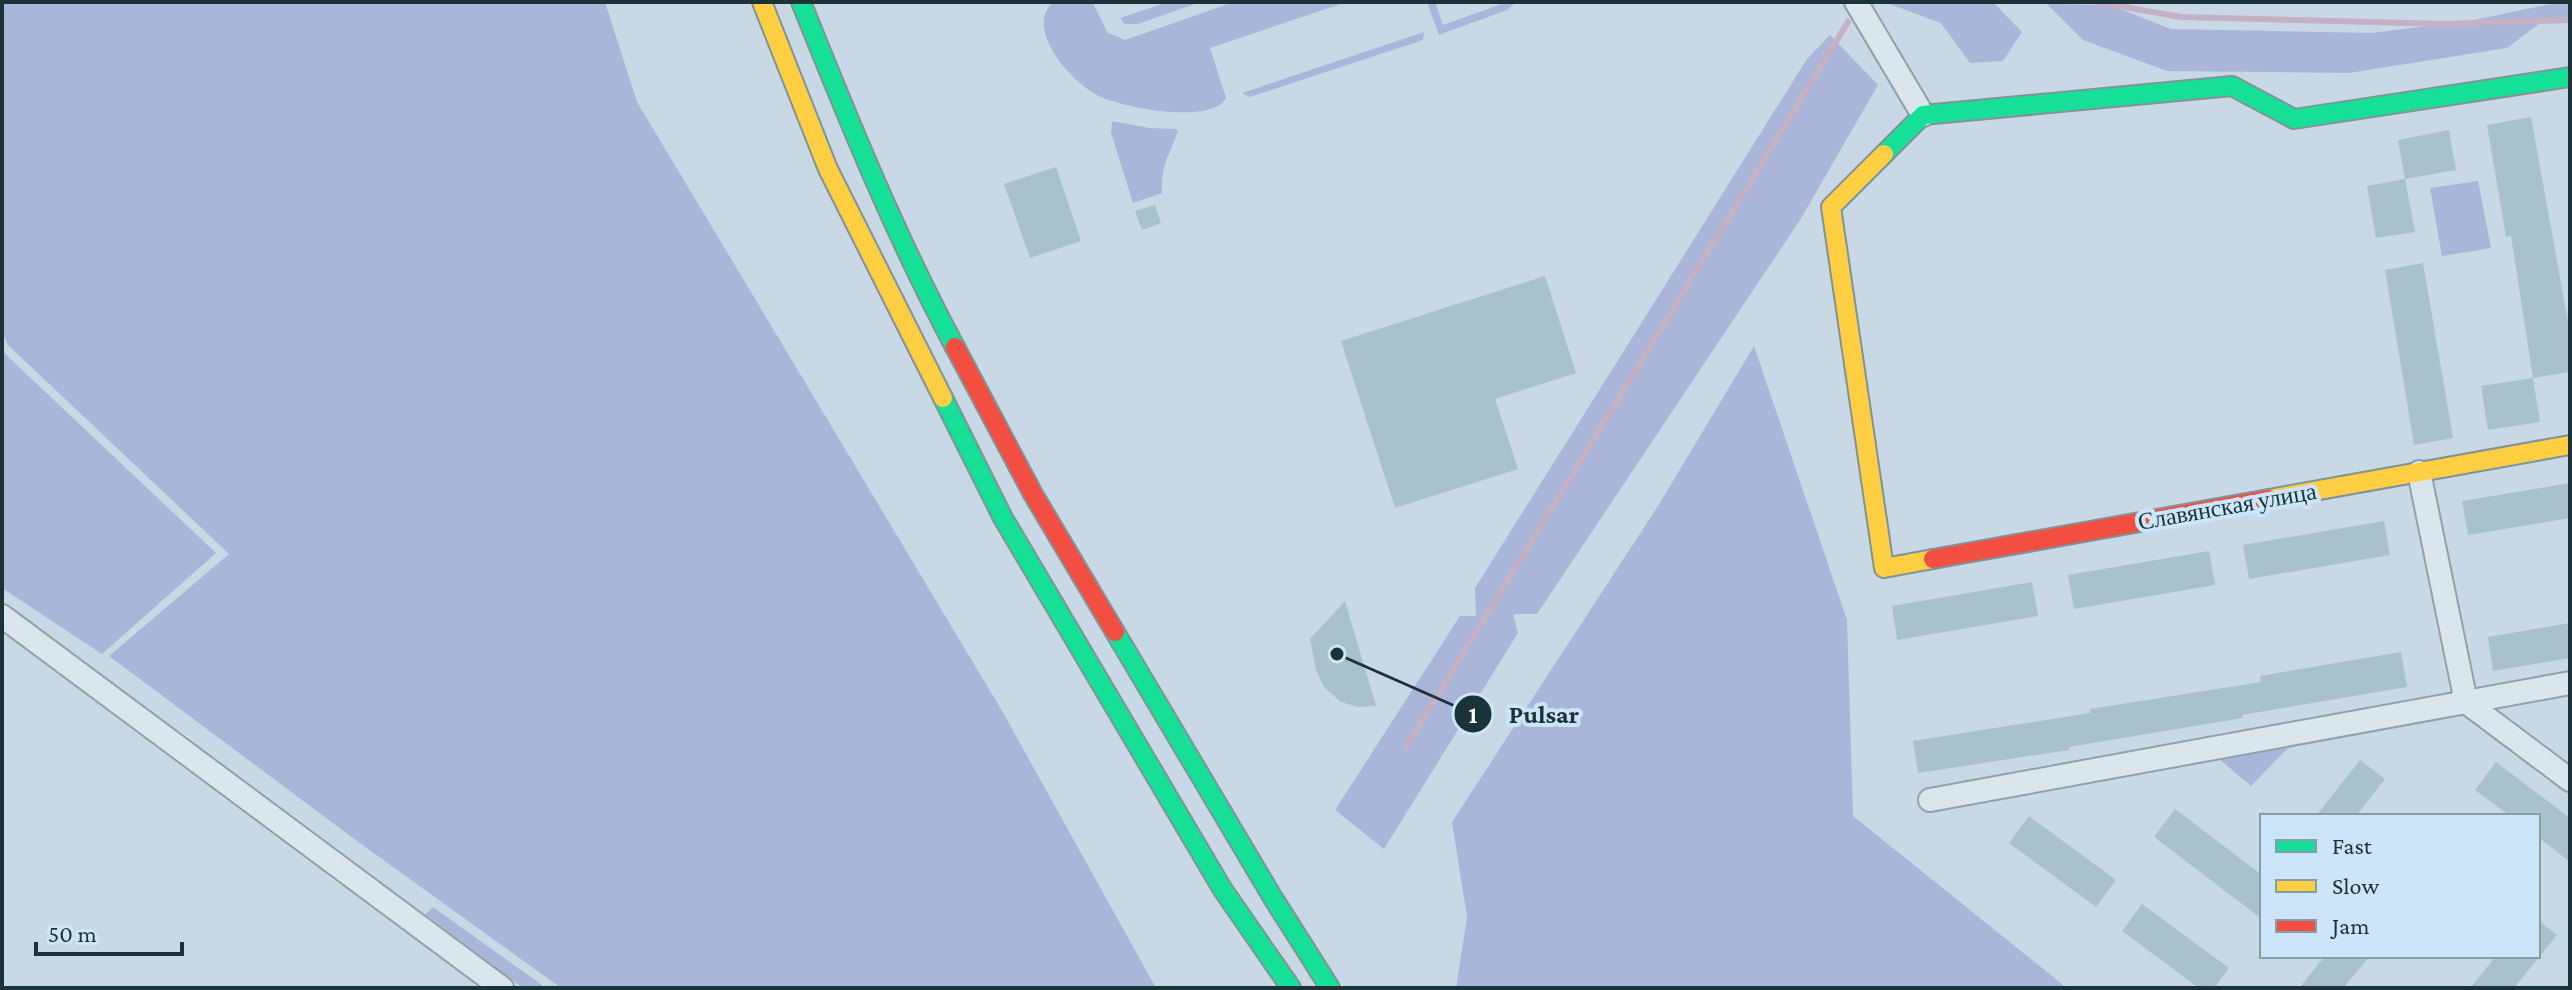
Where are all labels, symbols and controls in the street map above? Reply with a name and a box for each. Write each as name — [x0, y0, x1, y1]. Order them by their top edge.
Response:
street label: Славянская улица — [2136, 477, 2319, 535]
callout: Pulsar — [1453, 689, 1596, 739]
text: Pulsar — [1509, 700, 1580, 729]
text: 1 — [1469, 701, 1478, 728]
legend — [2260, 814, 2540, 958]
text: Fast — [2332, 832, 2373, 859]
text: Slow — [2332, 872, 2379, 899]
scale bar — [36, 906, 182, 956]
text: Jam — [2330, 912, 2370, 939]
text: 50 m — [48, 920, 97, 947]

